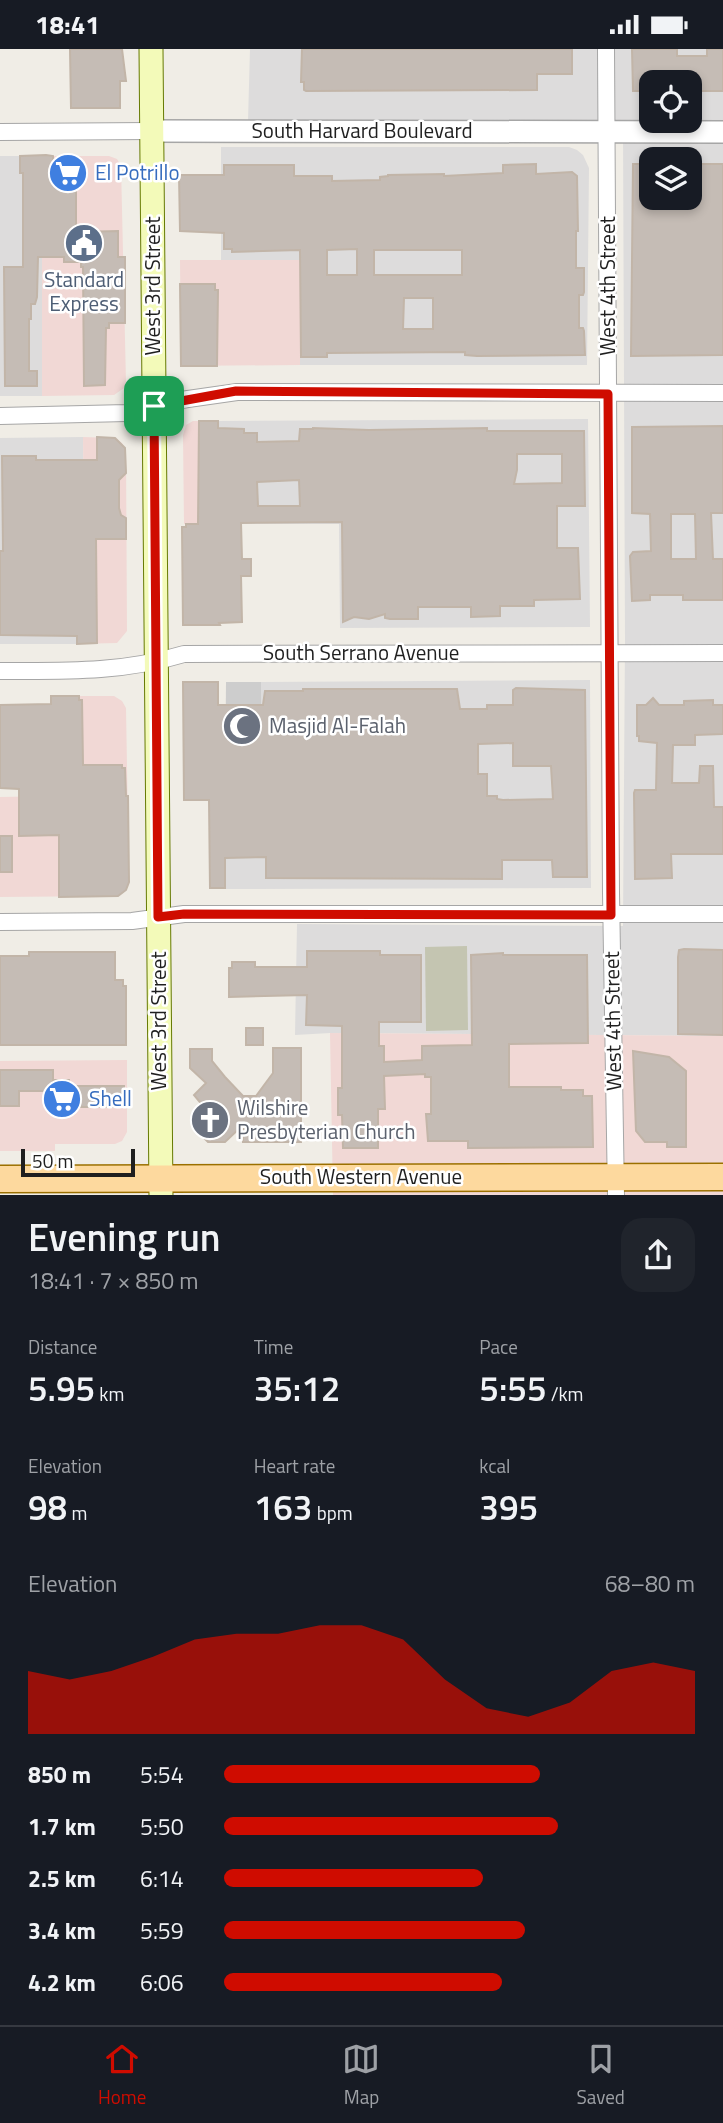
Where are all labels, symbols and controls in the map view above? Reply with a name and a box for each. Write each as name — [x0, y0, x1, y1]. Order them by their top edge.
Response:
text: 18:41 — [35, 5, 100, 44]
map controls — [639, 70, 702, 210]
button: locate — [639, 70, 702, 133]
street label: South Harvard Boulevard — [251, 114, 473, 146]
button: layers — [639, 147, 702, 210]
supermarket icon: El Potrillo — [47, 152, 89, 194]
place label: El Potrillo — [95, 156, 179, 188]
street label: West 3rd Street — [136, 216, 168, 356]
street label: West 4th Street — [591, 216, 623, 356]
public building icon: Standard Express — [63, 222, 105, 264]
place label: Standard Express — [44, 263, 124, 319]
pin — [124, 376, 184, 436]
icon: arrive — [135, 387, 173, 425]
street label: South Serrano Avenue — [263, 636, 459, 668]
mosque icon: Masjid Al-Falah — [221, 705, 263, 747]
place label: Masjid Al-Falah — [269, 709, 406, 741]
street label: West 4th Street — [595, 950, 629, 1091]
street label: West 3rd Street — [142, 951, 174, 1091]
supermarket icon: Shell — [41, 1078, 83, 1120]
place label: Shell — [89, 1082, 132, 1114]
place label: Wilshire Presbyterian Church — [237, 1091, 415, 1147]
church icon: Wilshire Presbyterian Church — [189, 1099, 231, 1141]
text: 50 m — [32, 1146, 73, 1175]
scale bar — [21, 1147, 135, 1178]
street label: South Western Avenue — [260, 1160, 462, 1192]
text: Evening run — [28, 1208, 221, 1266]
button: share — [621, 1218, 695, 1292]
text: 18:41 · 7 × 850 m — [28, 1263, 198, 1298]
text: Distance — [28, 1332, 97, 1361]
text: Time — [254, 1332, 293, 1361]
text: Pace — [479, 1332, 518, 1361]
text: 5.95 — [28, 1361, 95, 1415]
text: 35:12 — [254, 1361, 340, 1415]
text: 5:55 — [479, 1361, 547, 1415]
text: km — [95, 1379, 124, 1408]
text: /km — [547, 1379, 584, 1408]
text: Elevation — [28, 1451, 102, 1480]
text: Heart rate — [254, 1451, 335, 1480]
text: kcal — [479, 1451, 510, 1480]
text: 98 — [28, 1480, 67, 1534]
text: 163 — [254, 1480, 312, 1534]
text: 395 — [479, 1480, 538, 1534]
text: m — [67, 1498, 87, 1527]
text: bpm — [312, 1498, 353, 1527]
text: Elevation — [28, 1566, 117, 1601]
text: 68–80 m — [605, 1566, 695, 1601]
text: 850 m — [28, 1757, 91, 1792]
text: 5:54 — [140, 1757, 184, 1792]
text: 1.7 km — [28, 1809, 96, 1844]
text: 5:50 — [140, 1809, 184, 1844]
text: 2.5 km — [28, 1861, 96, 1896]
text: 6:14 — [140, 1861, 184, 1896]
text: 3.4 km — [28, 1913, 96, 1948]
text: 5:59 — [140, 1913, 184, 1948]
text: 4.2 km — [28, 1965, 96, 2000]
text: 6:06 — [140, 1965, 184, 2000]
tab: Home — [98, 2040, 146, 2111]
tab: Map — [342, 2040, 380, 2111]
tab: Saved — [577, 2040, 625, 2111]

